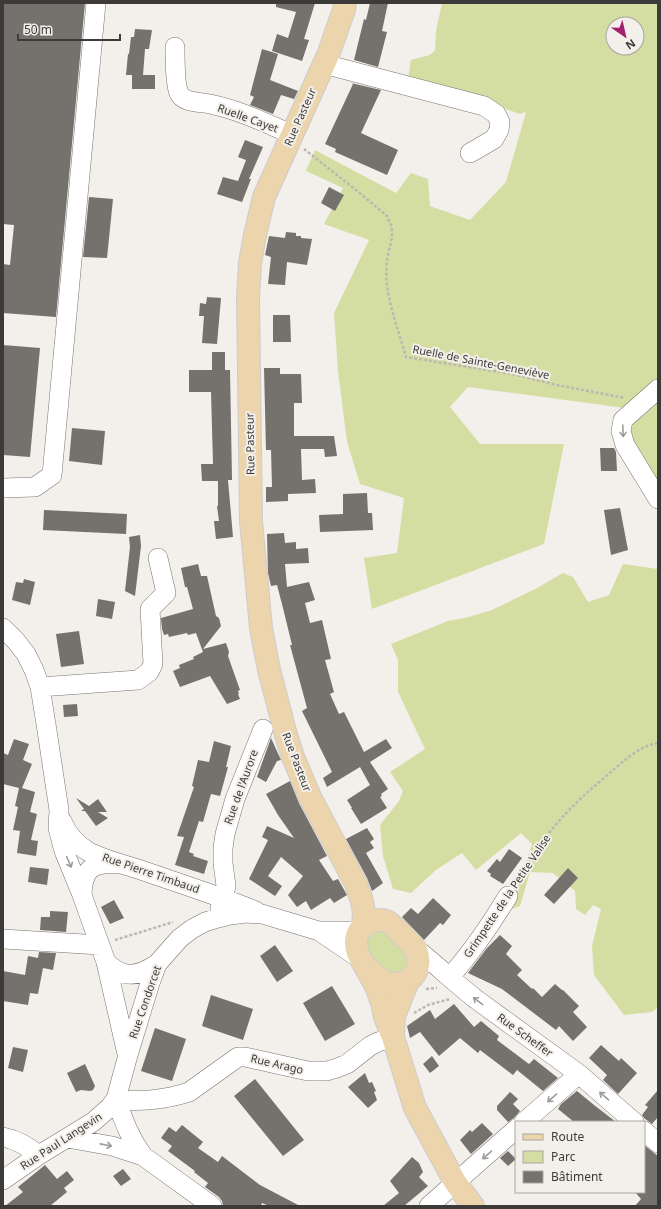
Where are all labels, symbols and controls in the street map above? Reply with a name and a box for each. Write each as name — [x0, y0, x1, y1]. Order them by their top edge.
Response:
scale bar — [18, 16, 120, 42]
north arrow — [605, 16, 645, 56]
text: 50 m — [24, 21, 52, 38]
text: N — [623, 36, 639, 53]
street label: Rue Pasteur — [280, 85, 319, 148]
street label: Ruelle Cayet — [216, 100, 281, 135]
street label: Ruelle de Sainte-Geneviève — [411, 341, 551, 382]
street label: Rue Pasteur — [241, 412, 258, 475]
one-way arrow — [619, 424, 626, 437]
street label: Rue Pasteur — [279, 730, 316, 794]
street label: Rue de l'Aurore — [220, 747, 261, 826]
street label: Grimpette de la Petite Valise — [460, 831, 554, 960]
street label: Rue Pierre Timbaud — [100, 849, 202, 896]
one-way arrow — [65, 855, 73, 867]
street label: Rue Condorcet — [125, 963, 164, 1040]
one-way arrow — [473, 997, 484, 1006]
street label: Rue Scheffer — [494, 1009, 557, 1060]
street label: Rue Arago — [249, 1050, 305, 1077]
one-way arrow — [599, 1092, 610, 1101]
one-way arrow — [546, 1094, 557, 1103]
street label: Rue Paul Langevin — [17, 1108, 105, 1173]
legend — [515, 1121, 645, 1193]
text: Route — [551, 1128, 584, 1145]
one-way arrow — [99, 1141, 112, 1149]
text: Parc — [551, 1148, 576, 1165]
one-way arrow — [481, 1150, 492, 1159]
text: Bâtiment — [551, 1168, 603, 1185]

